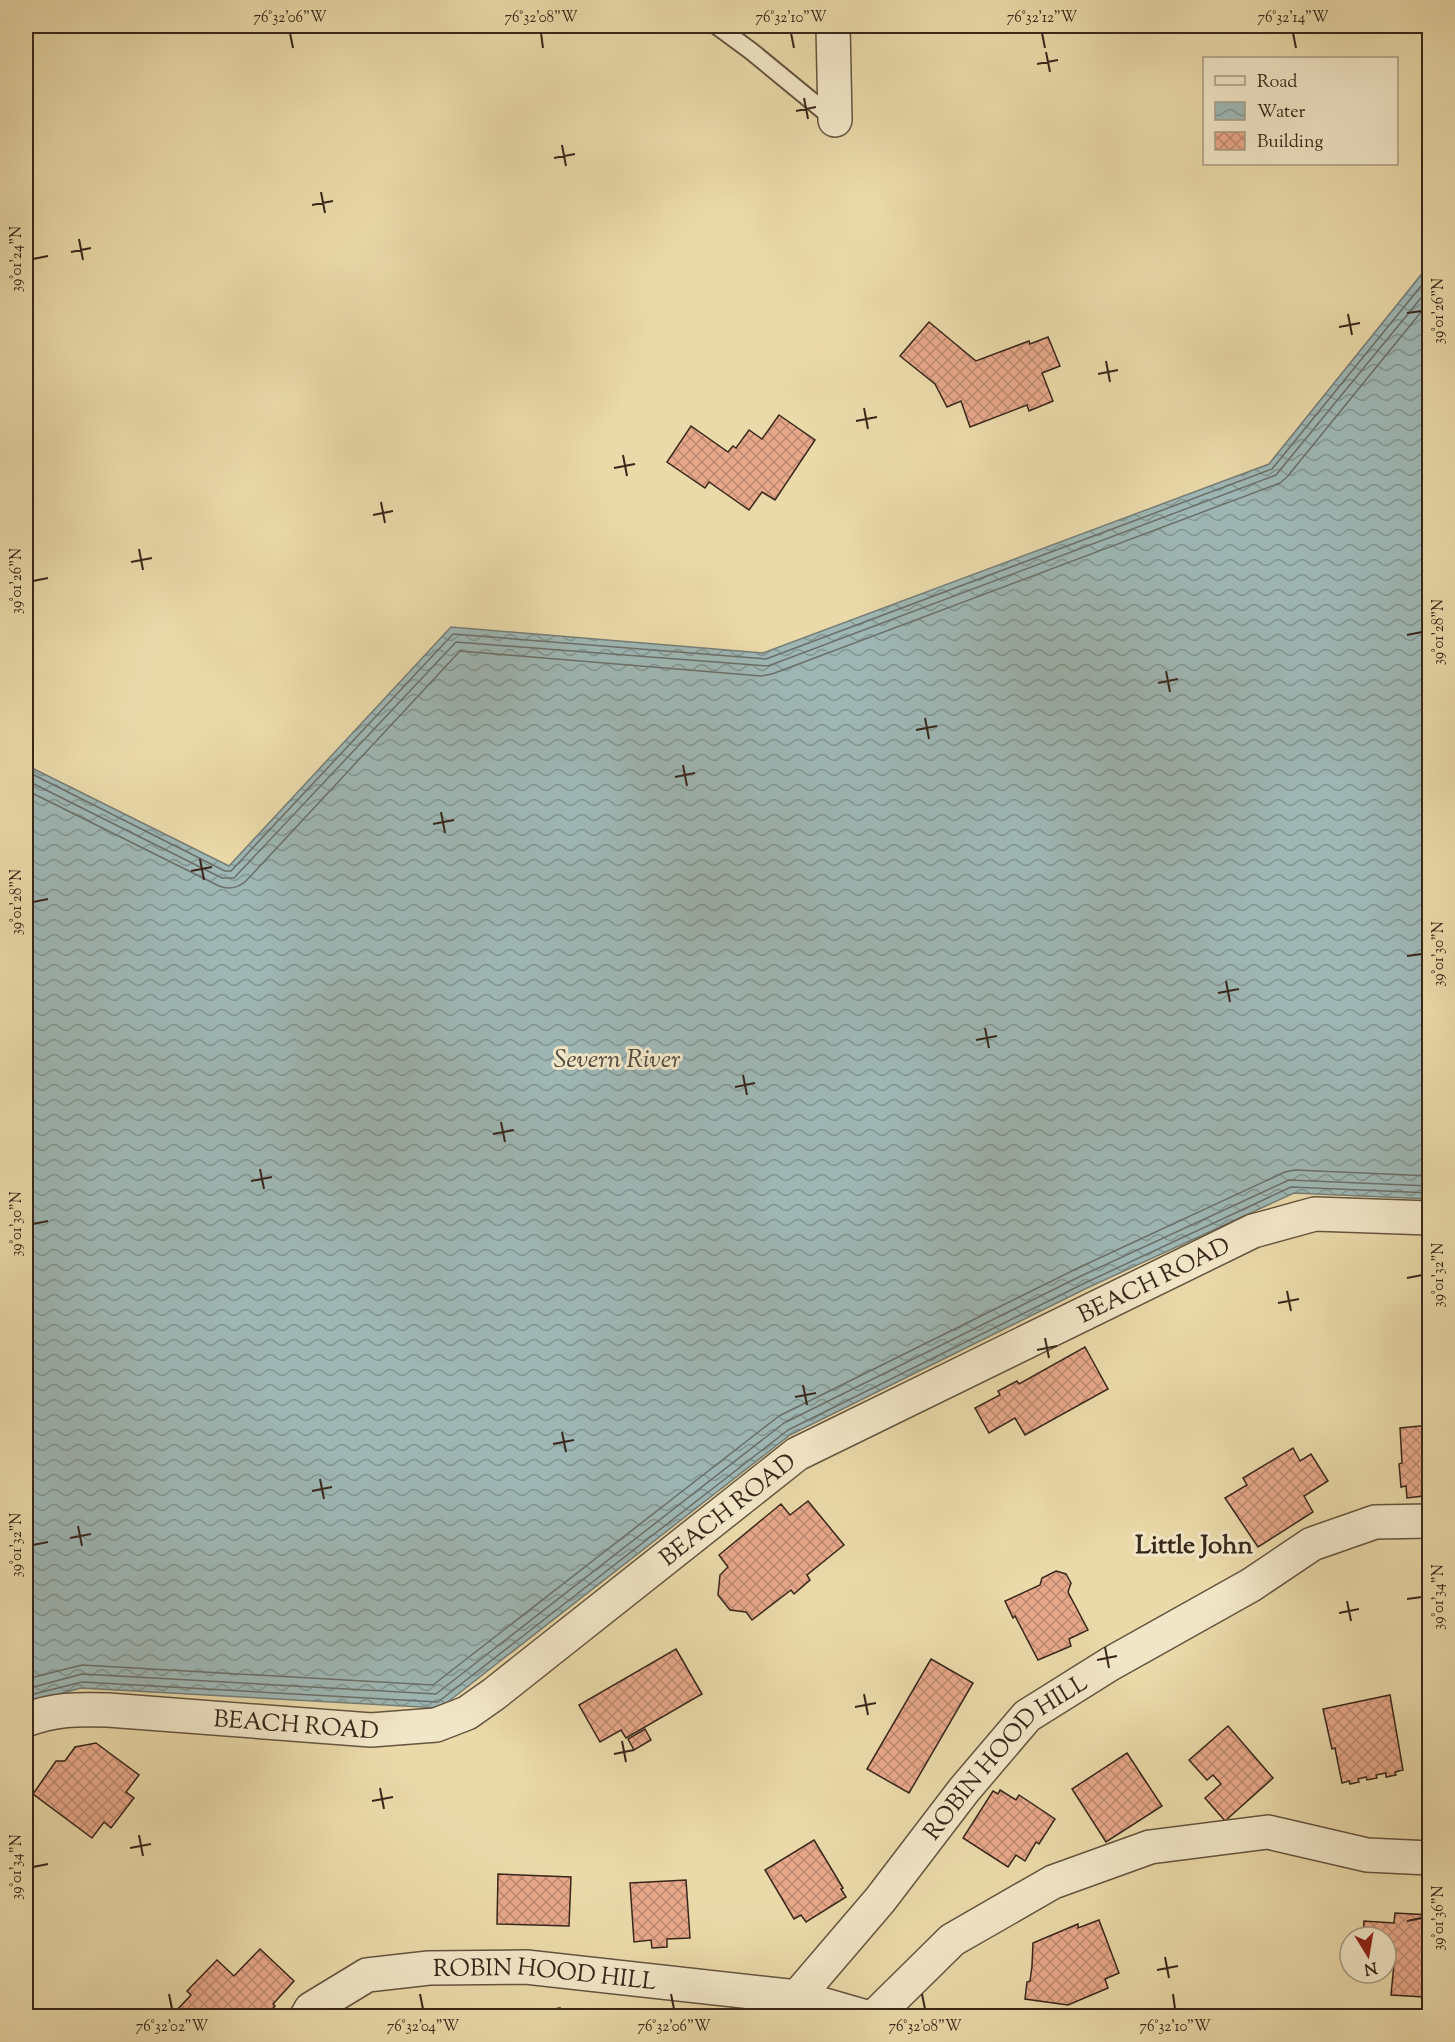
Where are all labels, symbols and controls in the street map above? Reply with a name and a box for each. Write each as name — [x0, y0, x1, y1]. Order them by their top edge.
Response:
text: 76°32'06"W — [253, 8, 327, 29]
text: 76°32'08"W — [504, 8, 578, 29]
text: 76°32'10"W — [755, 8, 827, 29]
text: 76°32'12"W — [1007, 8, 1078, 29]
text: 76°32'14"W — [1257, 8, 1329, 29]
legend — [1203, 57, 1398, 165]
text: Road — [1257, 70, 1297, 96]
text: Water — [1257, 100, 1306, 126]
text: Building — [1257, 130, 1323, 156]
text: 39°01'24"N — [7, 226, 28, 292]
text: 39°01'26"N — [1429, 278, 1450, 344]
text: 39°01'26"N — [7, 548, 28, 614]
text: 39°01'28"N — [1429, 599, 1450, 665]
text: 39°01'28"N — [7, 869, 28, 935]
text: 39°01'30"N — [1429, 921, 1450, 987]
water label: Severn River — [554, 1042, 680, 1079]
text: 39°01'30"N — [7, 1191, 28, 1257]
street label: BEACH ROAD — [1073, 1230, 1236, 1333]
text: 39°01'32"N — [1429, 1243, 1450, 1307]
street label: BEACH ROAD — [653, 1446, 804, 1576]
text: 39°01'32"N — [7, 1513, 28, 1577]
district label: Little John — [1135, 1528, 1253, 1565]
text: 39°01'34"N — [1429, 1564, 1450, 1630]
street label: ROBIN HOOD HILL — [916, 1667, 1095, 1848]
street label: BEACH ROAD — [212, 1703, 380, 1750]
text: 39°01'34"N — [7, 1834, 28, 1900]
text: 39°01'36"N — [1429, 1885, 1450, 1951]
north arrow — [1338, 1925, 1398, 1985]
street label: ROBIN HOOD HILL — [433, 1951, 658, 2000]
text: N — [1362, 1955, 1379, 1980]
text: 76°32'02"W — [136, 2017, 209, 2038]
text: 76°32'04"W — [387, 2017, 460, 2038]
text: 76°32'06"W — [637, 2017, 711, 2038]
text: 76°32'08"W — [888, 2017, 962, 2038]
text: 76°32'10"W — [1139, 2017, 1211, 2038]

